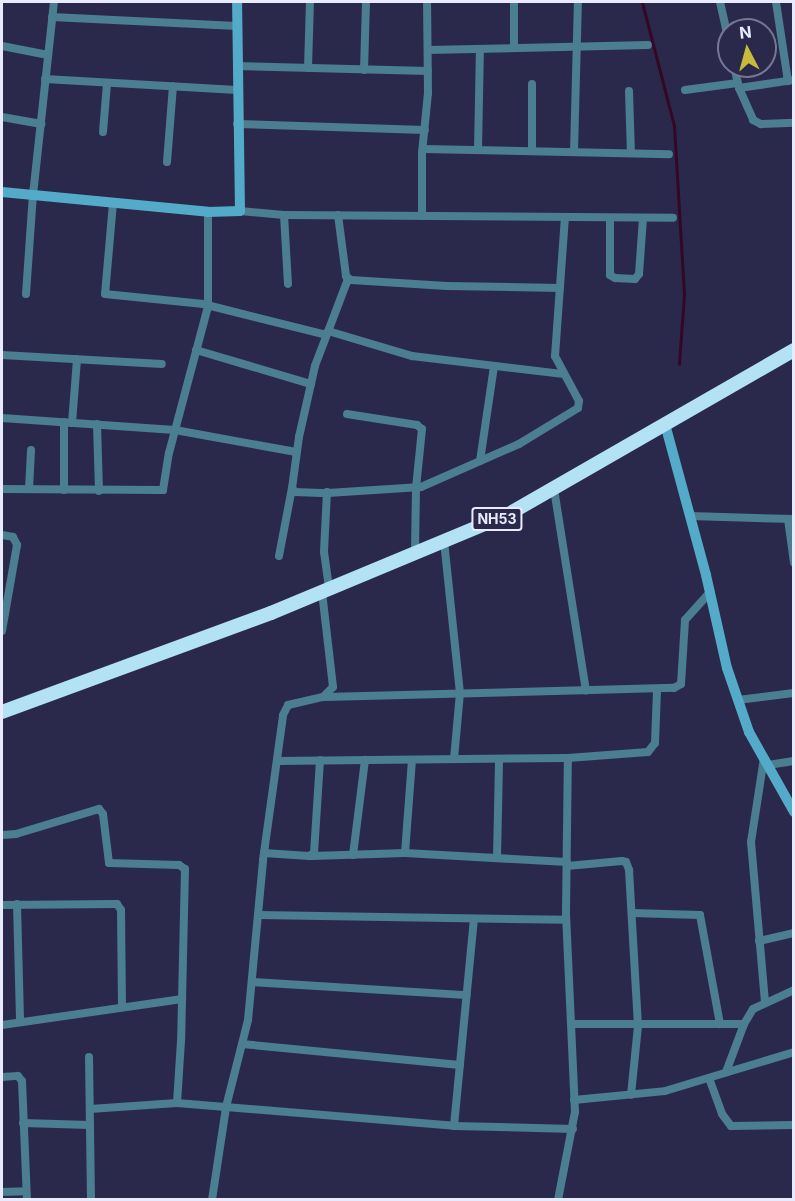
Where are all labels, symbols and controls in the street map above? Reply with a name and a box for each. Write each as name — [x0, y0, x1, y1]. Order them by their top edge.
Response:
north arrow — [717, 18, 777, 78]
text: N — [738, 22, 752, 43]
road number: NH53 — [470, 508, 524, 530]

